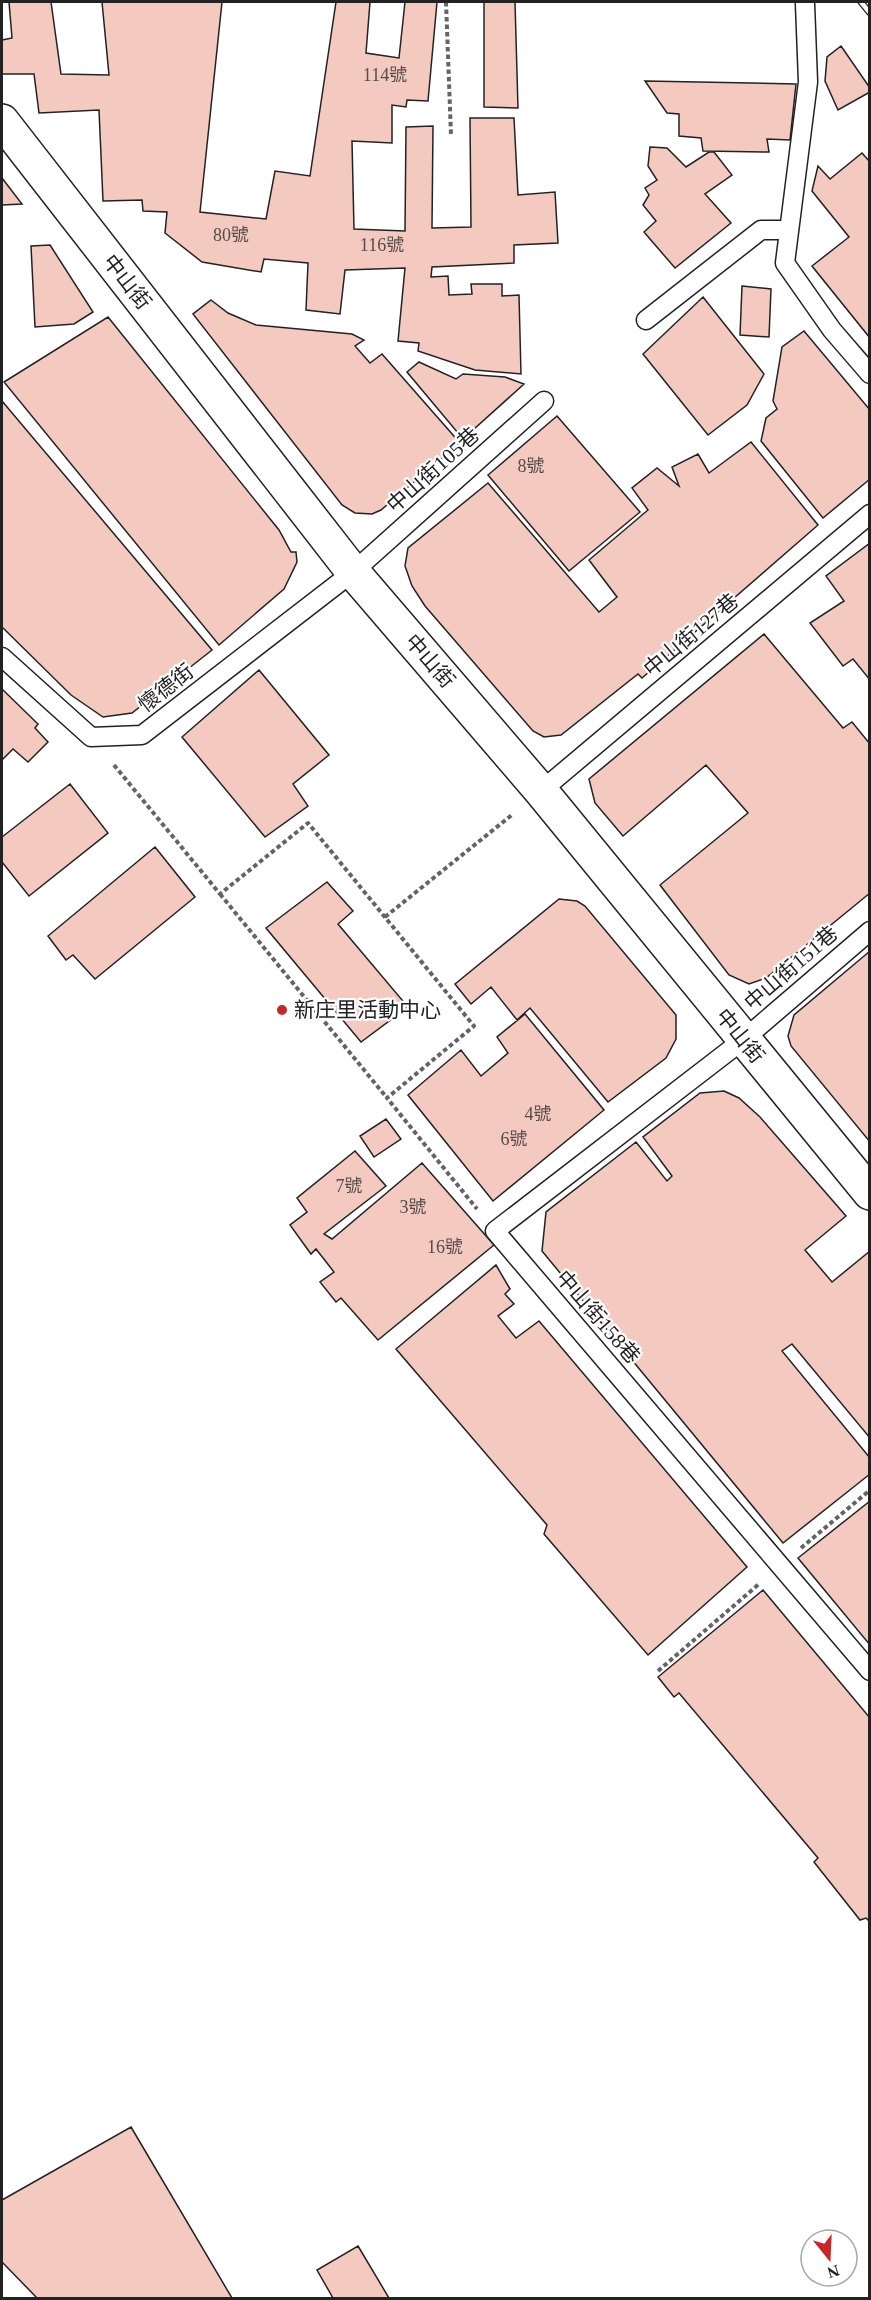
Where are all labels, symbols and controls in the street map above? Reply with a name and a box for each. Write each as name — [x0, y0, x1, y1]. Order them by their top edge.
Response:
house number: 114號 — [363, 65, 407, 85]
house number: 80號 — [213, 225, 249, 245]
house number: 116號 — [360, 235, 404, 255]
street label: 中山街 — [98, 250, 156, 314]
street label: 中山街105巷 — [382, 422, 484, 518]
house number: 8號 — [518, 456, 545, 476]
street label: 中山街127巷 — [639, 589, 743, 681]
street label: 中山街 — [400, 629, 460, 693]
street label: 懷德街 — [134, 659, 198, 717]
street label: 中山街151巷 — [740, 921, 842, 1015]
place label: 新庄里活動中心 — [294, 998, 441, 1022]
marker: 新庄里活動中心 — [275, 1003, 289, 1017]
street label: 中山街 — [711, 1004, 769, 1068]
house number: 4號 — [525, 1104, 552, 1124]
house number: 6號 — [501, 1129, 528, 1149]
house number: 7號 — [336, 1176, 363, 1196]
house number: 3號 — [400, 1197, 427, 1217]
house number: 16號 — [427, 1237, 463, 1257]
street label: 中山街158巷 — [551, 1266, 645, 1368]
north arrow — [799, 2228, 859, 2288]
text: N — [825, 2262, 842, 2282]

